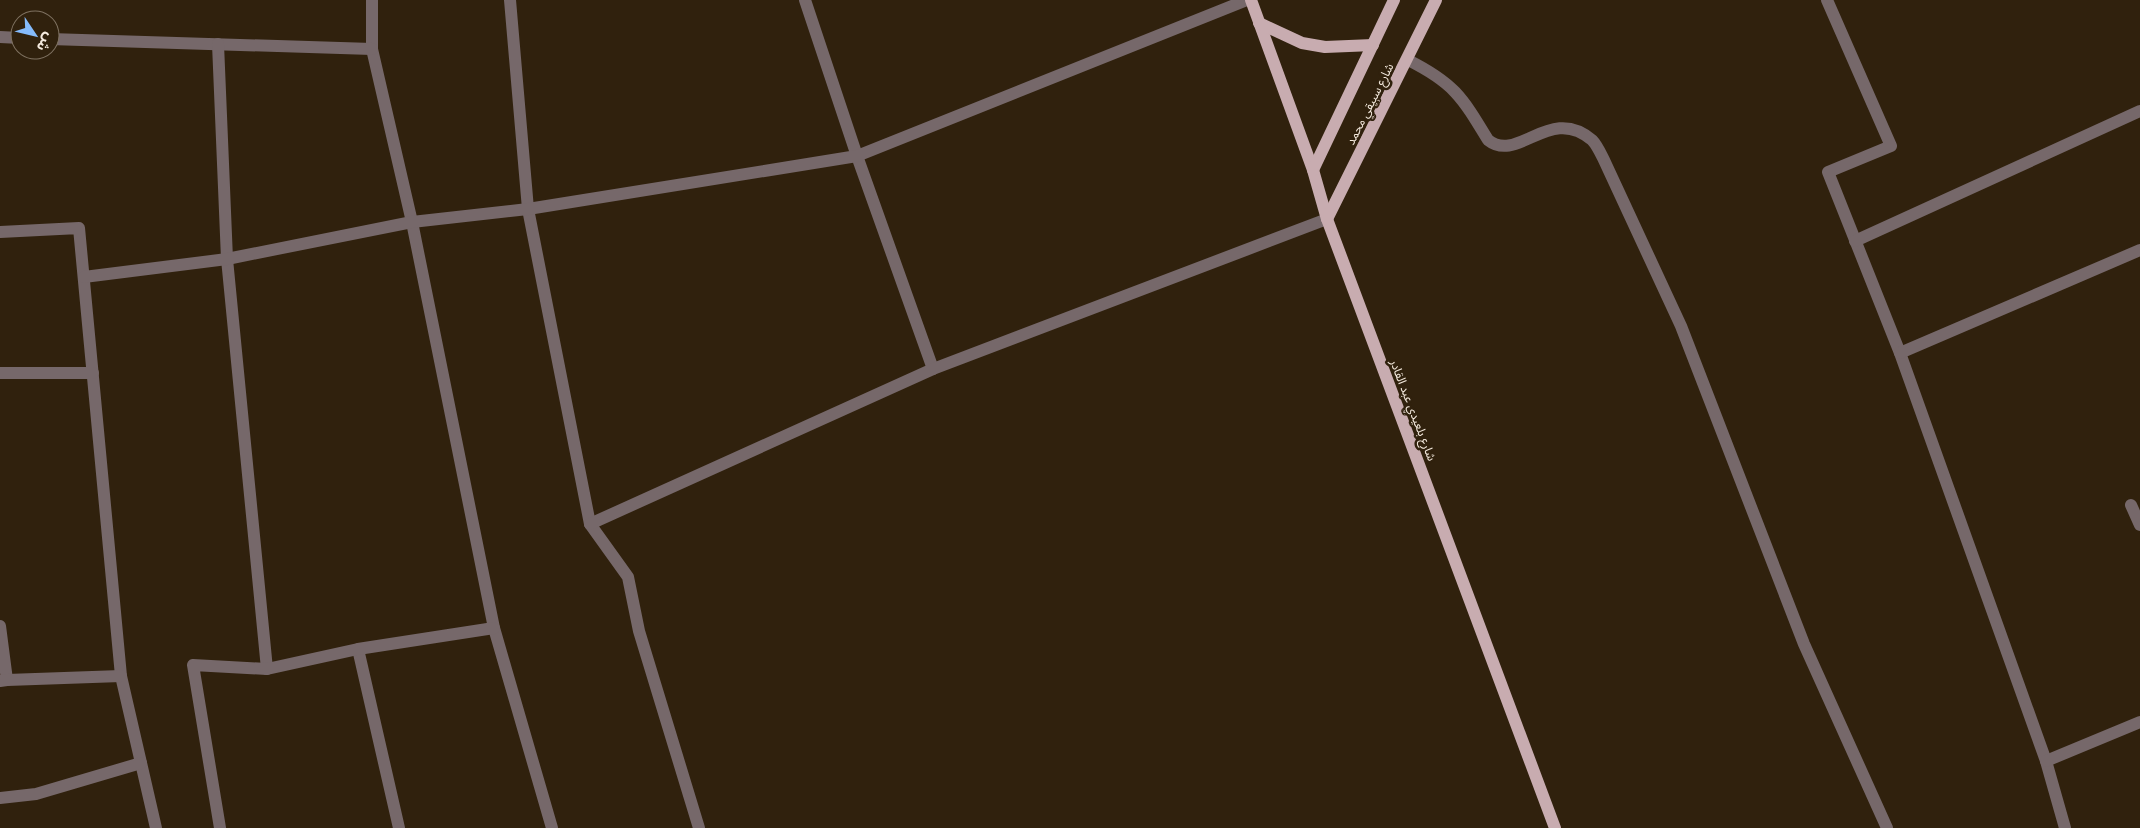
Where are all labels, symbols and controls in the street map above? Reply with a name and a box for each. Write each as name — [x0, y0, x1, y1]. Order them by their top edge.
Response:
north arrow — [10, 10, 60, 60]
text: ش — [34, 30, 58, 55]
street label: شارع سبيقي محمد — [1343, 61, 1399, 148]
street label: شارع بلعيدي عبد القادر — [1384, 356, 1439, 464]

